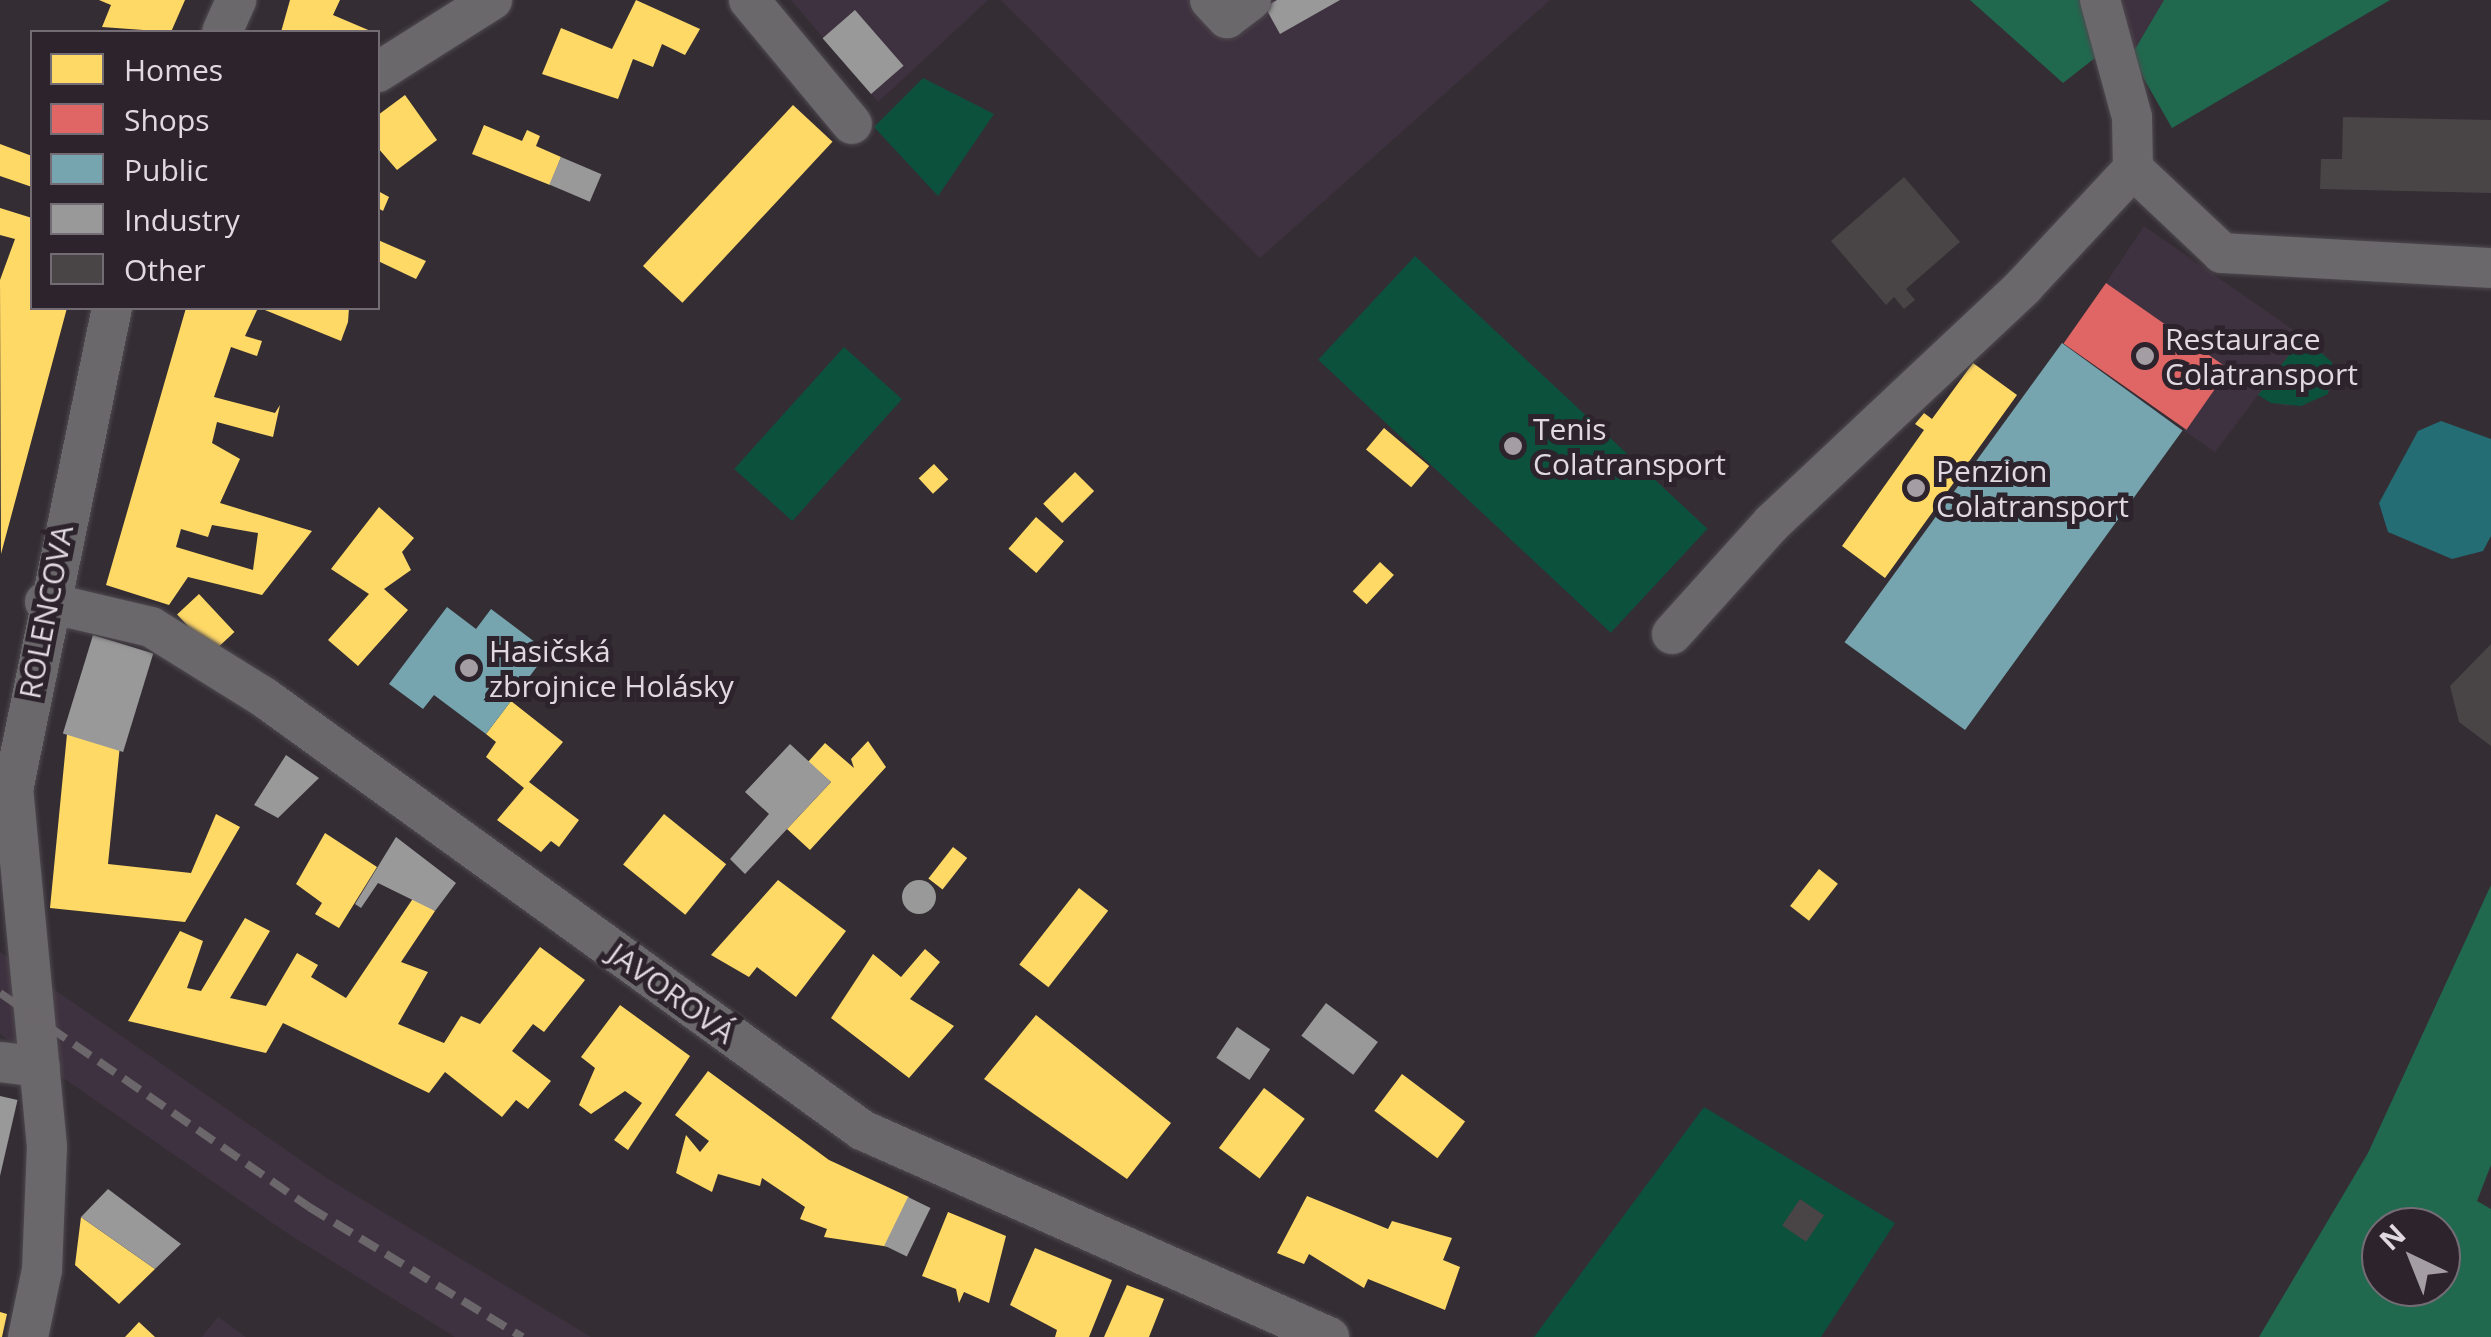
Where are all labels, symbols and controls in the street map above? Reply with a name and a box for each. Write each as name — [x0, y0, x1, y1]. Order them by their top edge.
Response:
legend — [30, 30, 380, 310]
text: Homes — [124, 49, 223, 90]
text: Shops — [124, 99, 210, 140]
text: Public — [124, 149, 208, 190]
text: Industry — [124, 199, 240, 240]
text: Other — [124, 249, 206, 290]
place label: Restaurace Colatransport — [2165, 321, 2358, 392]
marker: Restaurace Colatransport — [2134, 345, 2156, 367]
place label: Tenis Colatransport — [1533, 411, 1726, 482]
marker: Tenis Colatransport — [1502, 435, 1524, 457]
place label: Penzion Colatransport — [1936, 453, 2129, 524]
marker: Penzion Colatransport — [1905, 477, 1927, 499]
street label: ROLENCOVA — [12, 522, 80, 702]
place label: Hasičská zbrojnice Holásky — [489, 633, 734, 704]
marker: Hasičská zbrojnice Holásky — [458, 657, 480, 679]
street label: JAVOROVÁ — [602, 935, 742, 1051]
north arrow — [2361, 1207, 2461, 1307]
text: N — [2371, 1215, 2413, 1258]

